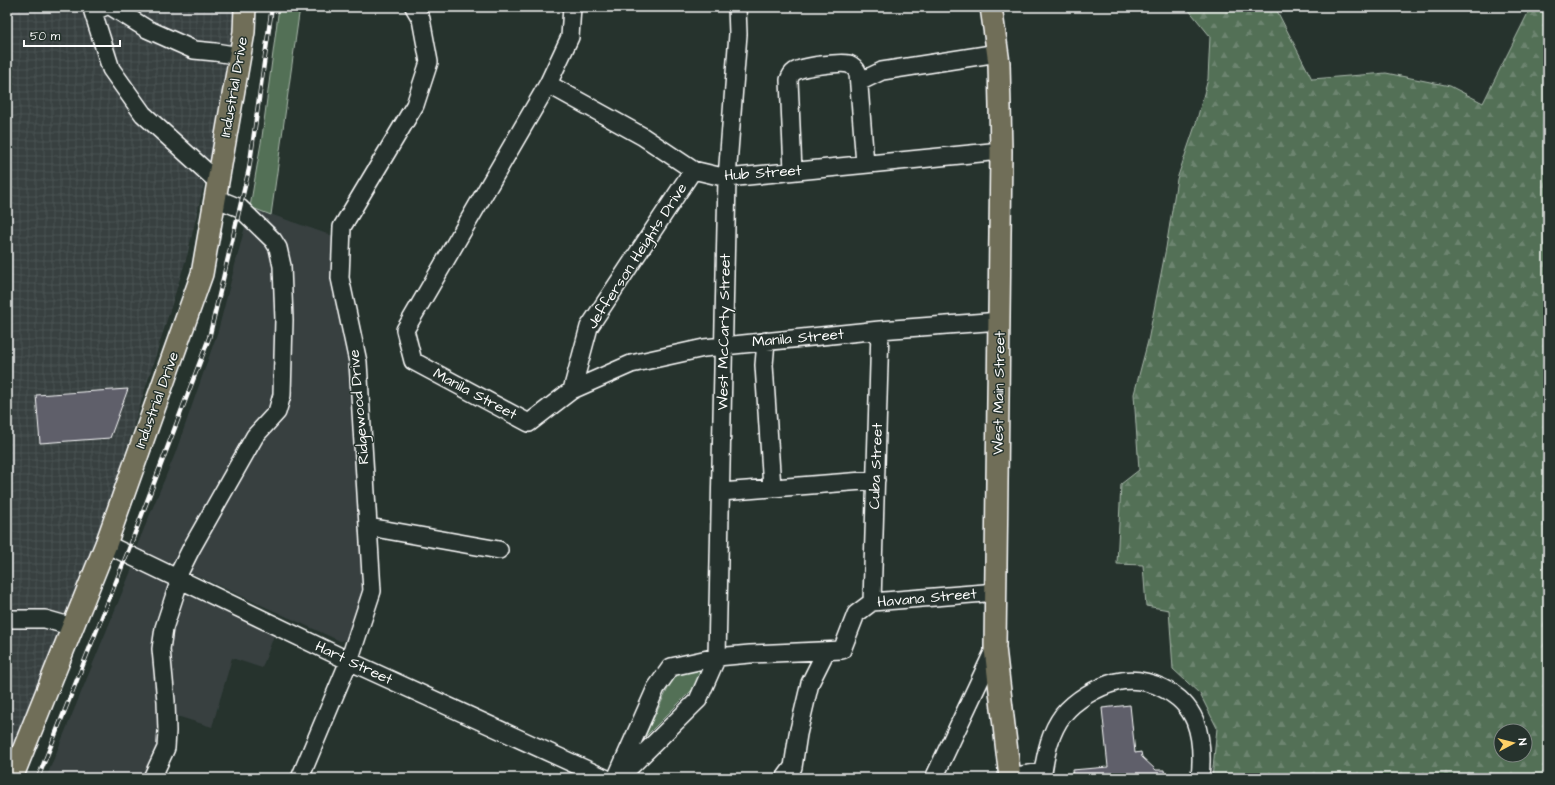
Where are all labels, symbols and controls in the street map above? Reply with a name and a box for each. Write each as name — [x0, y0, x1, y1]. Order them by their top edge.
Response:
scale bar — [24, 22, 120, 48]
text: 50 m — [30, 28, 61, 45]
street label: Industrial Drive — [215, 35, 253, 139]
street label: Hub Street — [724, 160, 802, 186]
street label: Jefferson Heights Drive — [582, 179, 693, 334]
street label: West McCarty Street — [712, 253, 737, 411]
street label: Manila Street — [751, 324, 845, 352]
street label: West Main Street — [987, 331, 1011, 455]
street label: Industrial Drive — [130, 349, 184, 451]
street label: Ridgewood Drive — [344, 349, 375, 465]
street label: Manila Street — [429, 363, 521, 425]
street label: Cuba Street — [864, 422, 888, 510]
street label: Havana Street — [877, 583, 977, 613]
street label: Hart Street — [312, 636, 396, 690]
north arrow — [1493, 723, 1533, 763]
text: N — [1515, 738, 1530, 746]

